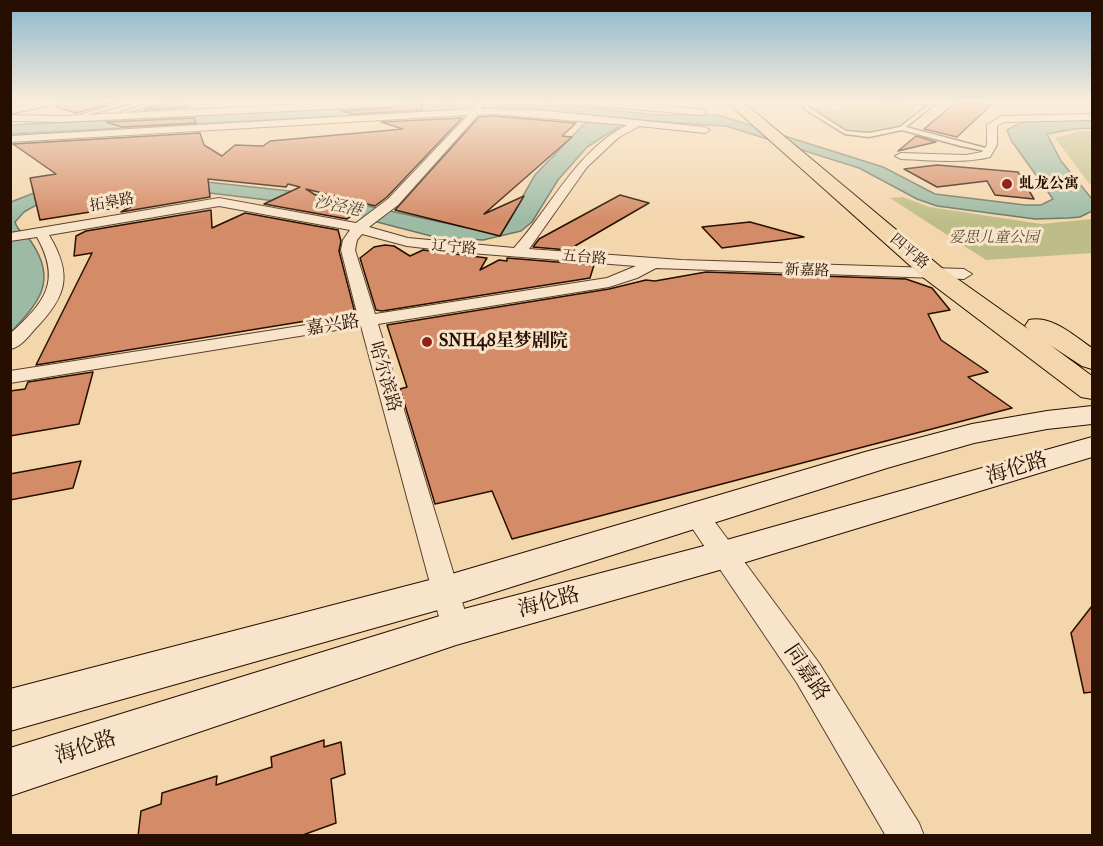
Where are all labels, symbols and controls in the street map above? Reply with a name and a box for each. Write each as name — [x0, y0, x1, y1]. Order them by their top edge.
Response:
place label: 虬龙公寓 — [1019, 175, 1079, 193]
marker: 虬龙公寓 — [1000, 177, 1014, 191]
street label: 拓皋路 — [88, 190, 136, 216]
water label: 沙泾港 — [313, 193, 363, 221]
park label: 爱思儿童公园 — [949, 229, 1039, 247]
street label: 四平路 — [886, 231, 932, 273]
street label: 辽宁路 — [431, 237, 477, 259]
street label: 五台路 — [561, 247, 607, 269]
street label: 新嘉路 — [784, 261, 830, 281]
street label: 嘉兴路 — [305, 311, 361, 341]
place label: SNH48星梦剧院 — [439, 331, 568, 353]
marker: SNH48星梦剧院 — [420, 335, 434, 349]
street label: 哈尔滨路 — [364, 339, 404, 415]
street label: 海伦路 — [983, 448, 1051, 490]
street label: 海伦路 — [515, 583, 583, 623]
street label: 同嘉路 — [778, 640, 834, 706]
street label: 海伦路 — [52, 726, 120, 770]

